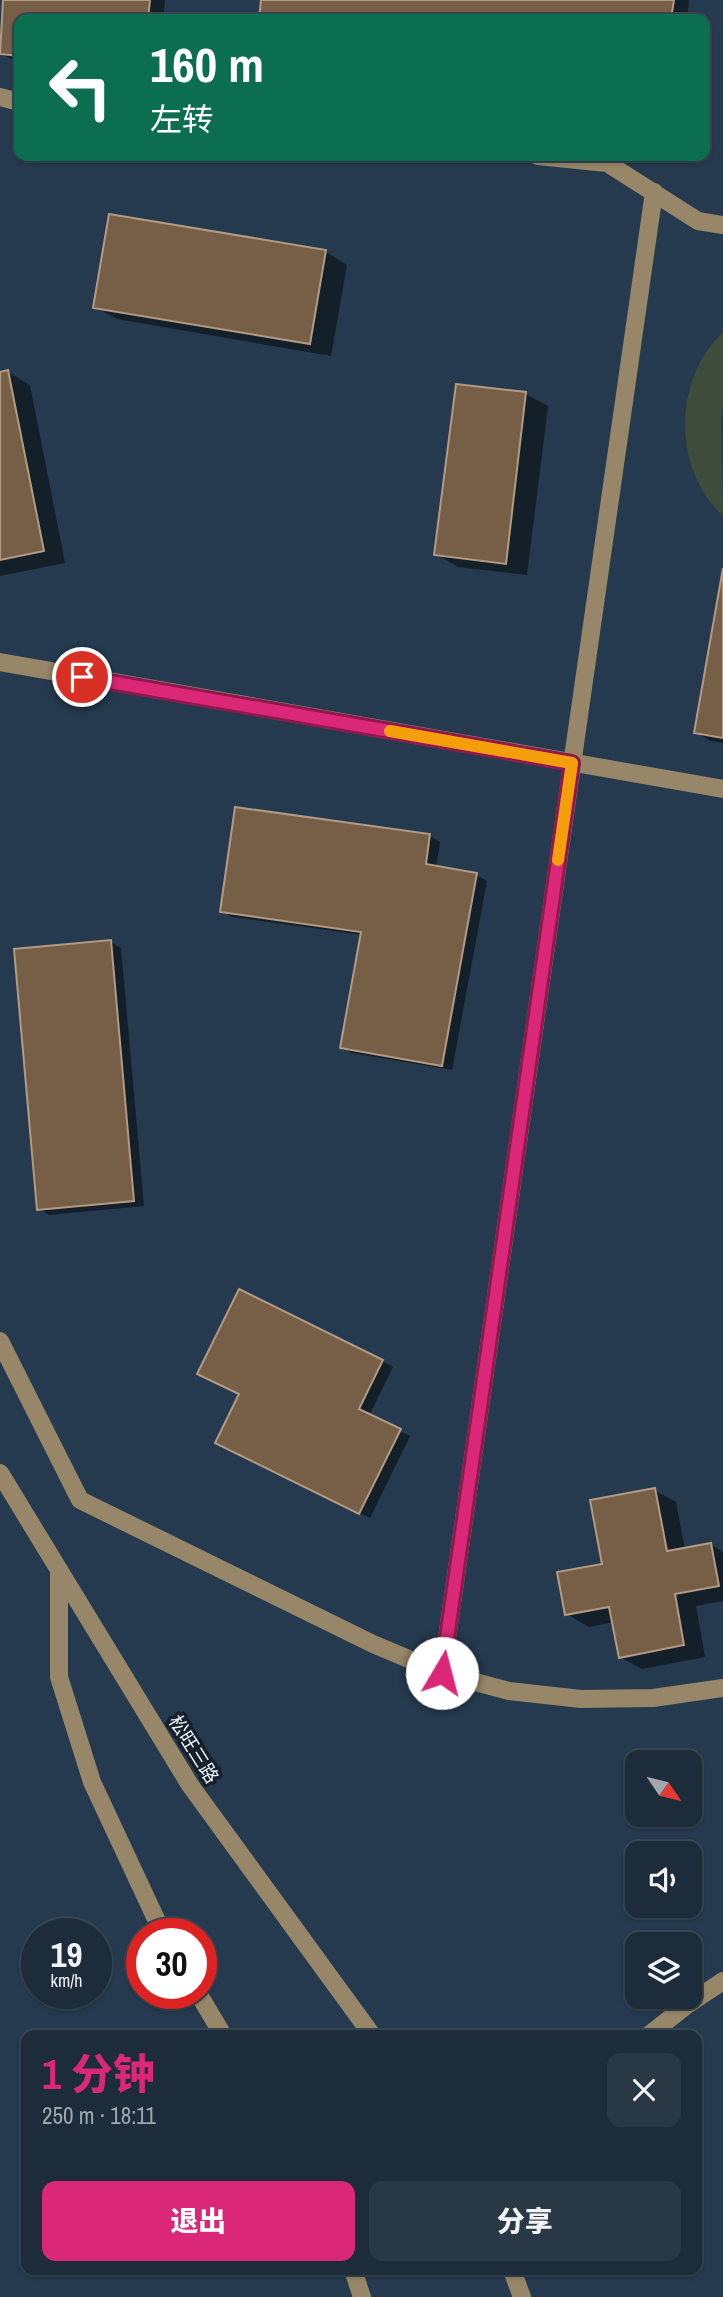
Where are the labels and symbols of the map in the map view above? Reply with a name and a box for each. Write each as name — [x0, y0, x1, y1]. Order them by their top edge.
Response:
pin — [52, 647, 112, 707]
position arrow — [405, 1636, 479, 1710]
street label: 松旺三路 — [163, 1710, 225, 1788]
north arrow — [625, 1750, 702, 1827]
speed limit sign: 30 — [126, 1918, 217, 2009]

